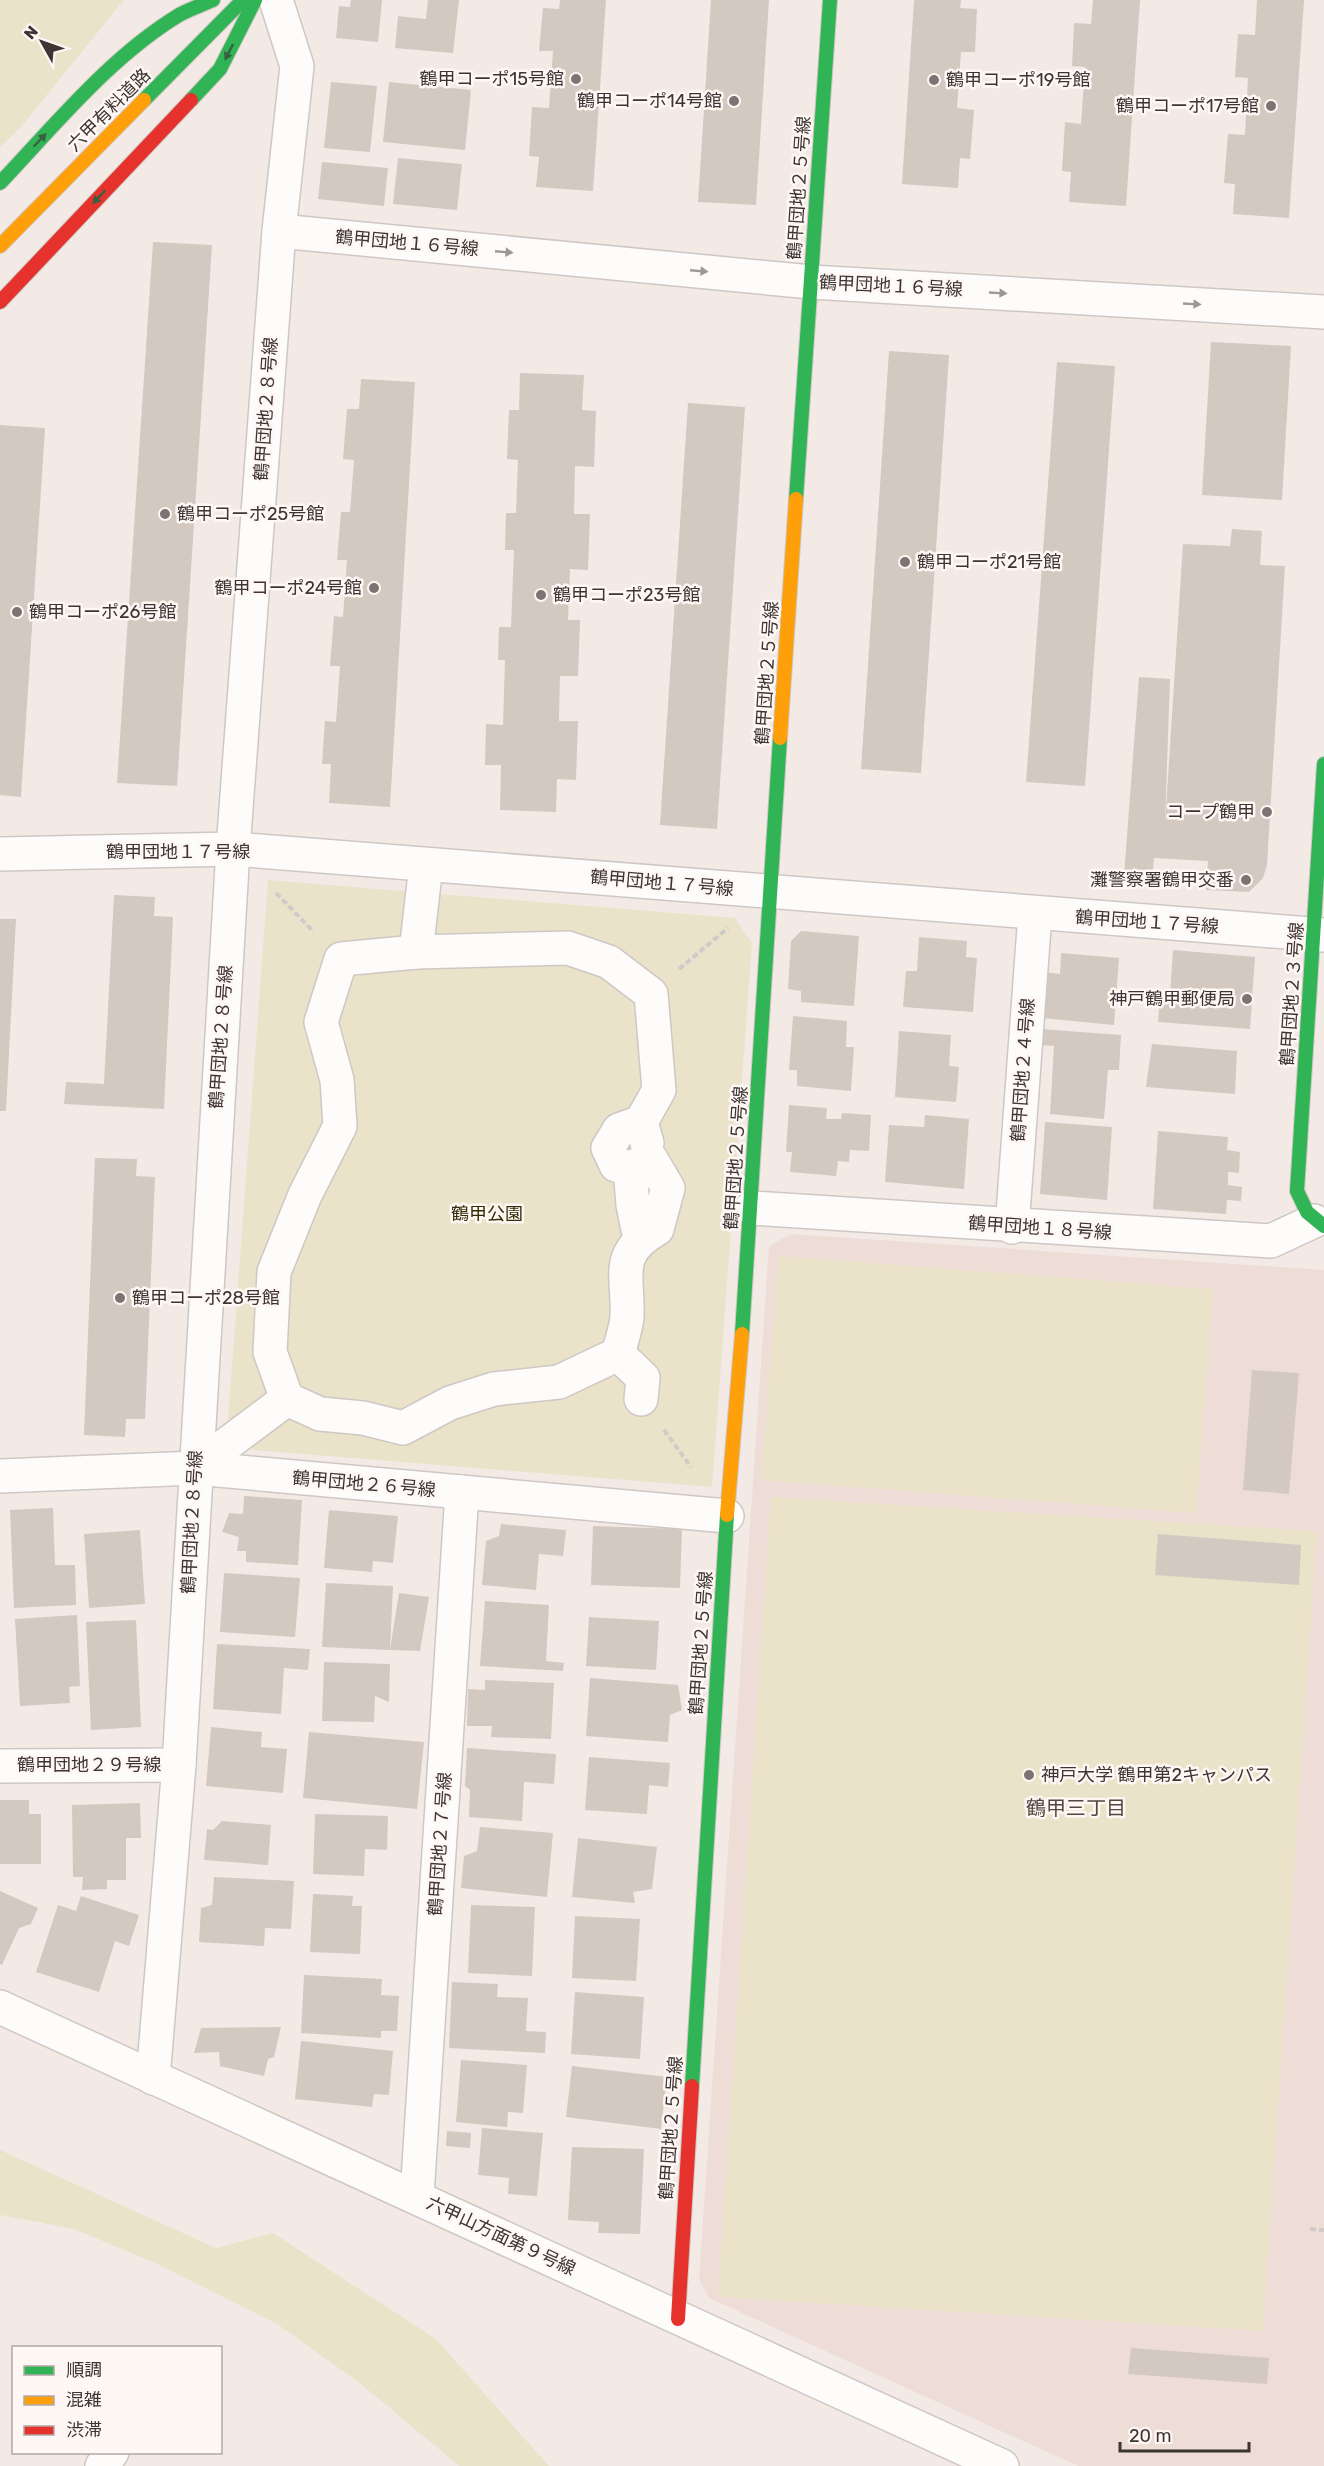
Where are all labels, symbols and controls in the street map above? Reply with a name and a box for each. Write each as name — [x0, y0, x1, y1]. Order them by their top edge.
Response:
north arrow — [12, 12, 72, 72]
text: N — [20, 22, 42, 43]
one-way arrow — [224, 44, 234, 61]
street label: 六甲有料道路 — [63, 64, 155, 156]
place label: 鶴甲コーポ15号館 — [420, 68, 564, 90]
place label: 鶴甲コーポ19号館 — [946, 69, 1090, 91]
marker: 鶴甲コーポ15号館 — [569, 72, 583, 86]
marker: 鶴甲コーポ19号館 — [927, 73, 941, 87]
place label: 鶴甲コーポ14号館 — [577, 90, 722, 112]
marker: 鶴甲コーポ14号館 — [727, 94, 741, 108]
place label: 鶴甲コーポ17号館 — [1116, 95, 1259, 117]
marker: 鶴甲コーポ17号館 — [1264, 99, 1278, 113]
street label: 鶴甲団地２５号線 — [783, 115, 815, 261]
one-way arrow — [33, 134, 47, 148]
one-way arrow — [93, 189, 106, 204]
street label: 鶴甲団地１６号線 — [334, 226, 480, 260]
one-way arrow — [495, 247, 514, 257]
one-way arrow — [689, 266, 708, 276]
street label: 鶴甲団地１６号線 — [819, 271, 963, 301]
one-way arrow — [988, 288, 1007, 297]
one-way arrow — [1183, 299, 1202, 309]
street label: 鶴甲団地２８号線 — [250, 336, 282, 482]
place label: 鶴甲コーポ25号館 — [177, 503, 324, 525]
marker: 鶴甲コーポ25号館 — [158, 507, 172, 521]
place label: 鶴甲コーポ21号館 — [917, 551, 1061, 573]
marker: 鶴甲コーポ21号館 — [898, 555, 912, 569]
place label: 鶴甲コーポ24号館 — [214, 577, 362, 599]
marker: 鶴甲コーポ24号館 — [367, 581, 381, 595]
place label: 鶴甲コーポ23号館 — [553, 584, 700, 606]
marker: 鶴甲コーポ23号館 — [534, 588, 548, 602]
street label: 鶴甲団地２５号線 — [751, 600, 783, 746]
place label: 鶴甲コーポ26号館 — [29, 601, 176, 623]
marker: 鶴甲コーポ26号館 — [10, 605, 24, 619]
place label: コープ鶴甲 — [1166, 801, 1255, 823]
marker: コープ鶴甲 — [1260, 805, 1274, 819]
street label: 鶴甲団地１７号線 — [106, 841, 250, 863]
street label: 鶴甲団地１７号線 — [589, 866, 735, 900]
place label: 灘警察署鶴甲交番 — [1090, 869, 1234, 891]
marker: 灘警察署鶴甲交番 — [1239, 873, 1253, 887]
street label: 鶴甲団地１７号線 — [1074, 906, 1220, 938]
street label: 鶴甲団地２３号線 — [1276, 921, 1308, 1067]
street label: 鶴甲団地２８号線 — [205, 964, 237, 1110]
place label: 神戸鶴甲郵便局 — [1109, 988, 1235, 1010]
marker: 神戸鶴甲郵便局 — [1240, 992, 1254, 1006]
street label: 鶴甲団地２４号線 — [1007, 997, 1039, 1143]
street label: 鶴甲団地２５号線 — [720, 1085, 752, 1231]
park label: 鶴甲公園 — [451, 1203, 523, 1225]
street label: 鶴甲団地１８号線 — [967, 1212, 1113, 1244]
place label: 鶴甲コーポ28号館 — [132, 1287, 280, 1309]
marker: 鶴甲コーポ28号館 — [113, 1291, 127, 1305]
street label: 鶴甲団地２８号線 — [177, 1450, 207, 1594]
street label: 鶴甲団地２６号線 — [291, 1467, 437, 1501]
street label: 鶴甲団地２５号線 — [685, 1570, 717, 1716]
street label: 鶴甲団地２９号線 — [17, 1754, 161, 1776]
place label: 神戸大学 鶴甲第2キャンパス — [1041, 1764, 1272, 1786]
marker: 神戸大学 鶴甲第2キャンパス — [1022, 1768, 1036, 1782]
street label: 鶴甲団地２７号線 — [424, 1771, 456, 1917]
district label: 鶴甲三丁目 — [1026, 1796, 1126, 1820]
street label: 鶴甲団地２５号線 — [655, 2055, 687, 2201]
street label: 六甲山方面第９号線 — [423, 2192, 579, 2280]
legend — [12, 2346, 222, 2454]
text: 順調 — [66, 2359, 102, 2381]
text: 混雑 — [66, 2389, 102, 2411]
scale bar — [1120, 2415, 1249, 2453]
text: 渋滞 — [66, 2419, 102, 2441]
text: 20 m — [1129, 2425, 1171, 2447]

